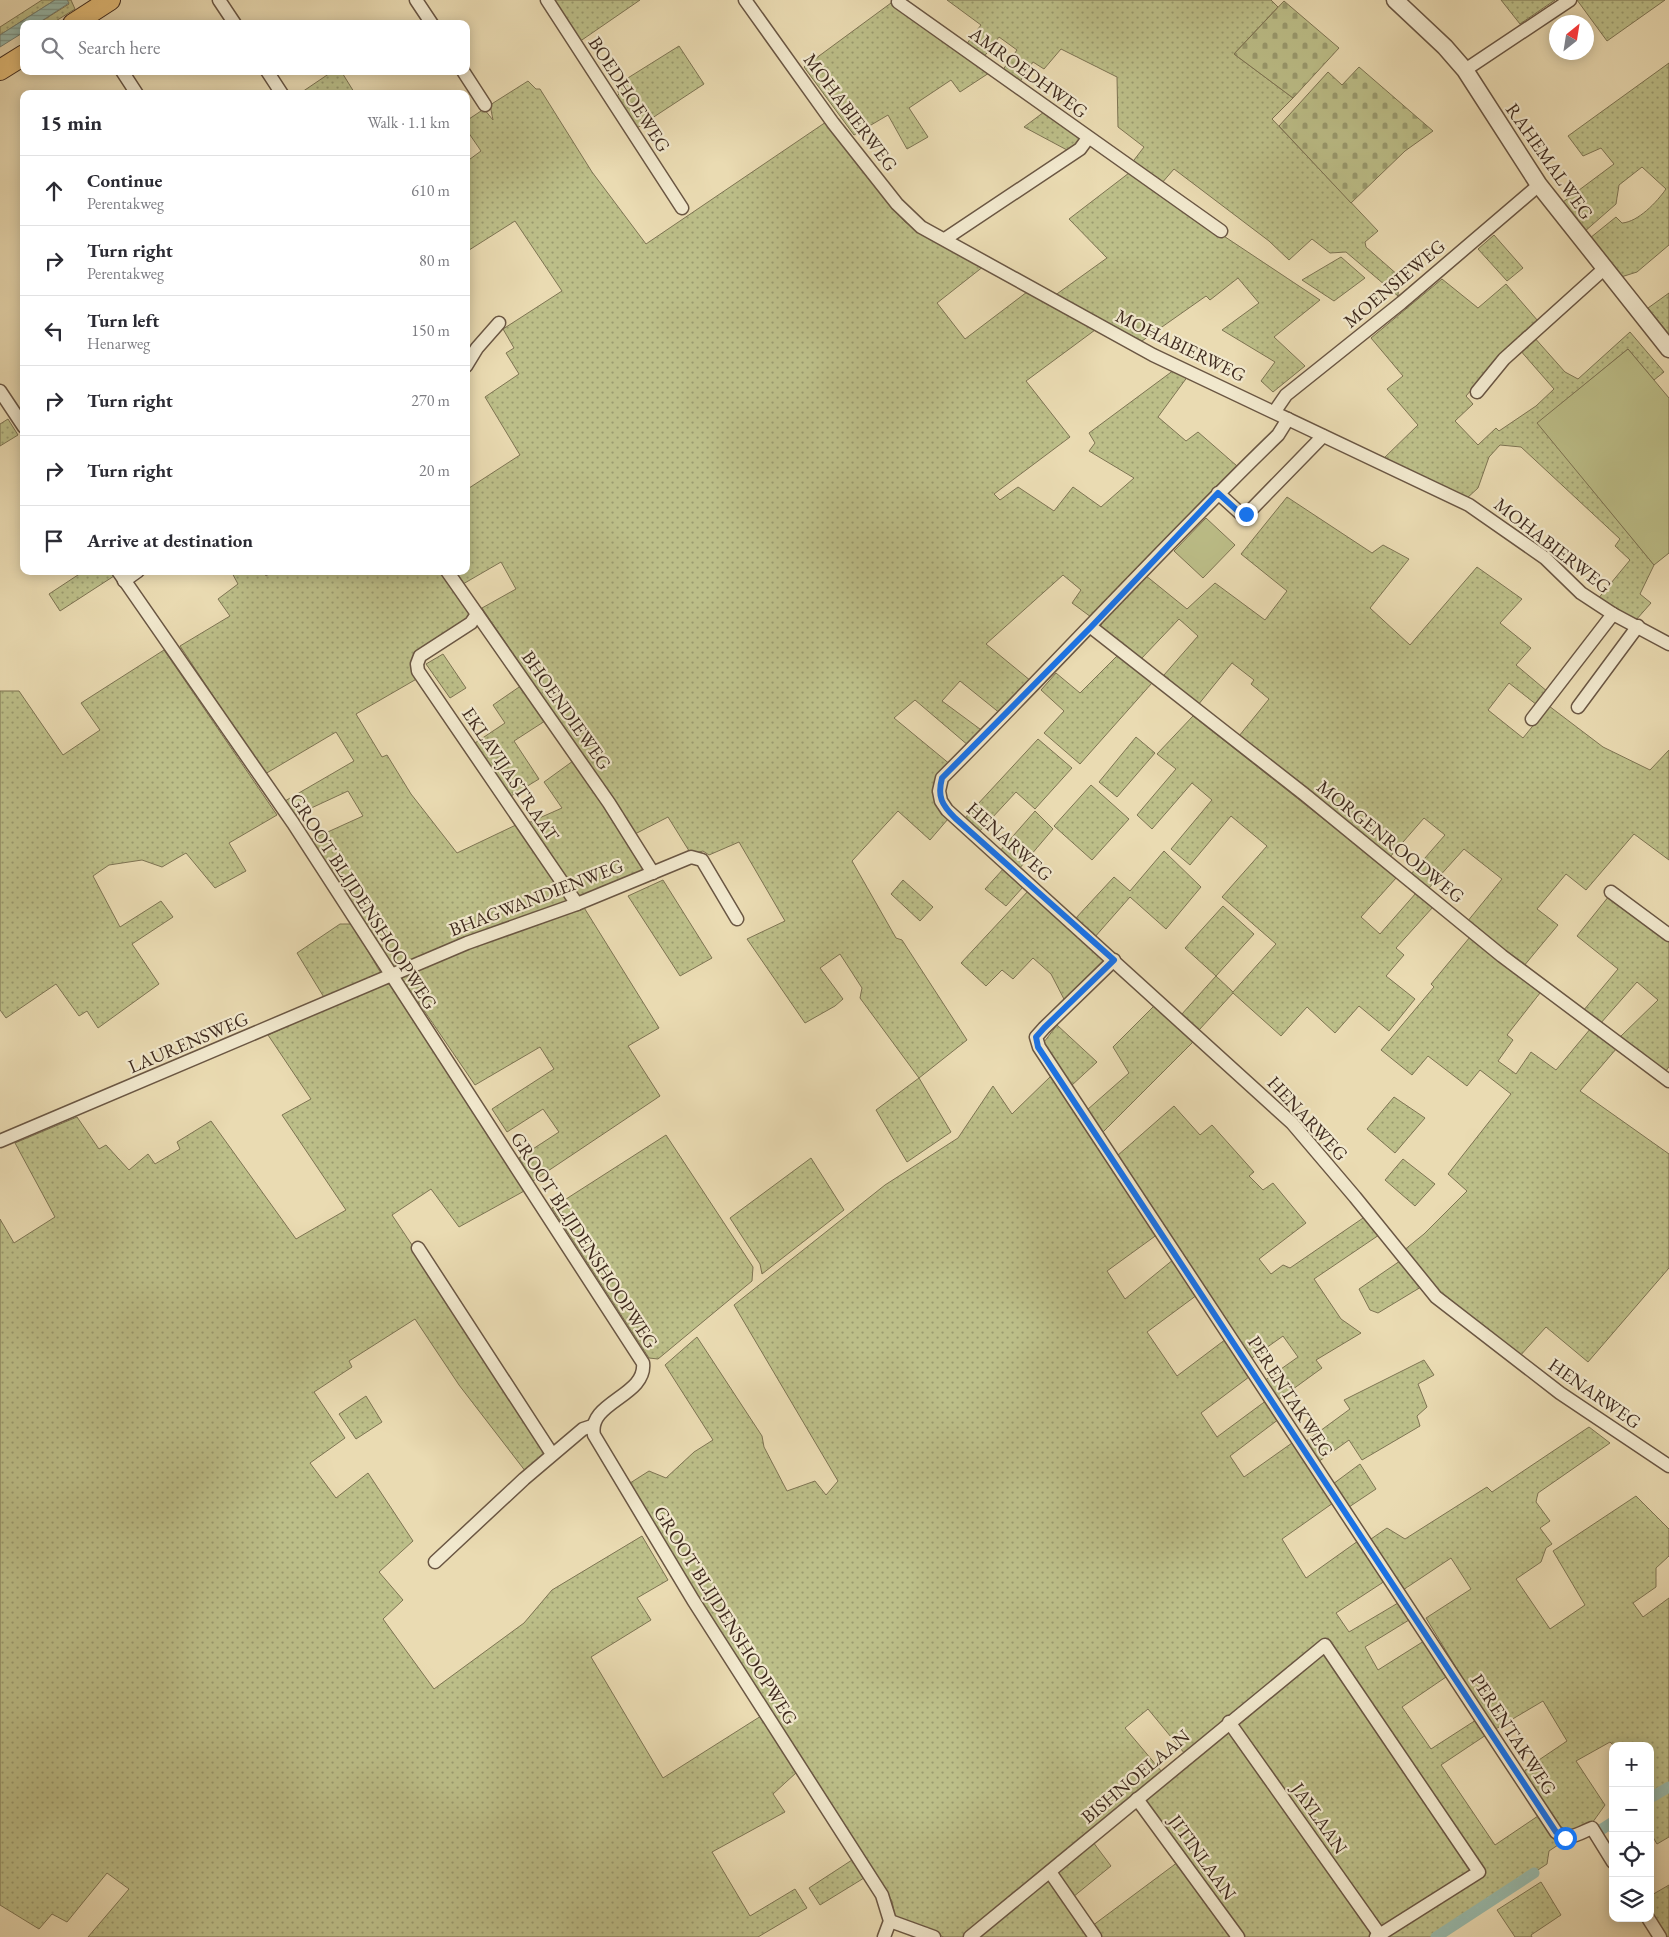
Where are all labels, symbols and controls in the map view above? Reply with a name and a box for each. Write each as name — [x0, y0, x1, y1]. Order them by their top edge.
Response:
north arrow — [1549, 15, 1594, 60]
search box — [20, 20, 470, 75]
street label: AMROEDHWEG — [964, 20, 1093, 124]
street label: BOEDHOEWEG — [583, 32, 676, 157]
icon: search — [38, 34, 66, 62]
text: Search here — [78, 35, 160, 60]
street label: MOHABIERWEG — [798, 48, 903, 177]
street label: RAHEMALWEG — [1500, 98, 1599, 225]
text: 15 min — [40, 109, 102, 136]
text: Walk · 1.1 km — [367, 112, 450, 133]
text: Continue — [87, 168, 162, 193]
icon: ahead — [40, 177, 68, 205]
text: 610 m — [411, 180, 450, 201]
text: Perentakweg — [87, 193, 164, 214]
street label: MOENSIEWEG — [1338, 233, 1450, 333]
text: Turn right — [87, 238, 173, 263]
icon: right — [40, 247, 68, 275]
text: 80 m — [419, 250, 450, 271]
text: Perentakweg — [87, 263, 164, 284]
street label: MOHABIERWEG — [1112, 303, 1250, 388]
text: Turn left — [87, 308, 159, 333]
icon: left — [40, 317, 68, 345]
text: 150 m — [411, 320, 450, 341]
text: Henarweg — [87, 333, 150, 354]
icon: right — [40, 387, 68, 415]
text: Turn right — [87, 388, 173, 413]
text: 270 m — [411, 390, 450, 411]
icon: right — [40, 457, 68, 485]
text: Turn right — [87, 458, 173, 483]
text: 20 m — [419, 460, 450, 481]
street label: MOHABIERWEG — [1489, 492, 1616, 599]
route end — [1235, 503, 1258, 526]
icon: arrive — [40, 527, 68, 555]
text: Arrive at destination — [87, 528, 253, 553]
street label: BHOENDIEWEG — [516, 646, 617, 775]
street label: EKLAVIJASTRAAT — [456, 702, 565, 847]
street label: MORGENROODWEG — [1312, 774, 1470, 909]
street label: GROOT BLIJDENSHOOPWEG — [284, 788, 443, 1014]
street label: HENARWEG — [961, 796, 1058, 887]
street label: BHAGWANDIENWEG — [446, 853, 627, 942]
street label: LAURENSWEG — [124, 1006, 252, 1079]
street label: HENARWEG — [1262, 1070, 1354, 1166]
street label: GROOT BLIJDENSHOOPWEG — [505, 1127, 664, 1353]
street label: PERENTAKWEG — [1242, 1331, 1339, 1462]
street label: HENARWEG — [1543, 1352, 1646, 1435]
street label: GROOT BLIJDENSHOOPWEG — [648, 1501, 803, 1729]
street label: PERENTAKWEG — [1465, 1669, 1562, 1800]
street label: BISHNOELAAN — [1076, 1724, 1195, 1829]
map controls — [1609, 1742, 1654, 1922]
button: + — [1609, 1742, 1654, 1787]
street label: JAYLAAN — [1285, 1776, 1353, 1859]
button: − — [1609, 1787, 1654, 1832]
street label: JITINLAAN — [1162, 1808, 1242, 1905]
route start — [1554, 1827, 1577, 1850]
button: locate — [1609, 1832, 1654, 1877]
button: layers — [1609, 1877, 1654, 1922]

